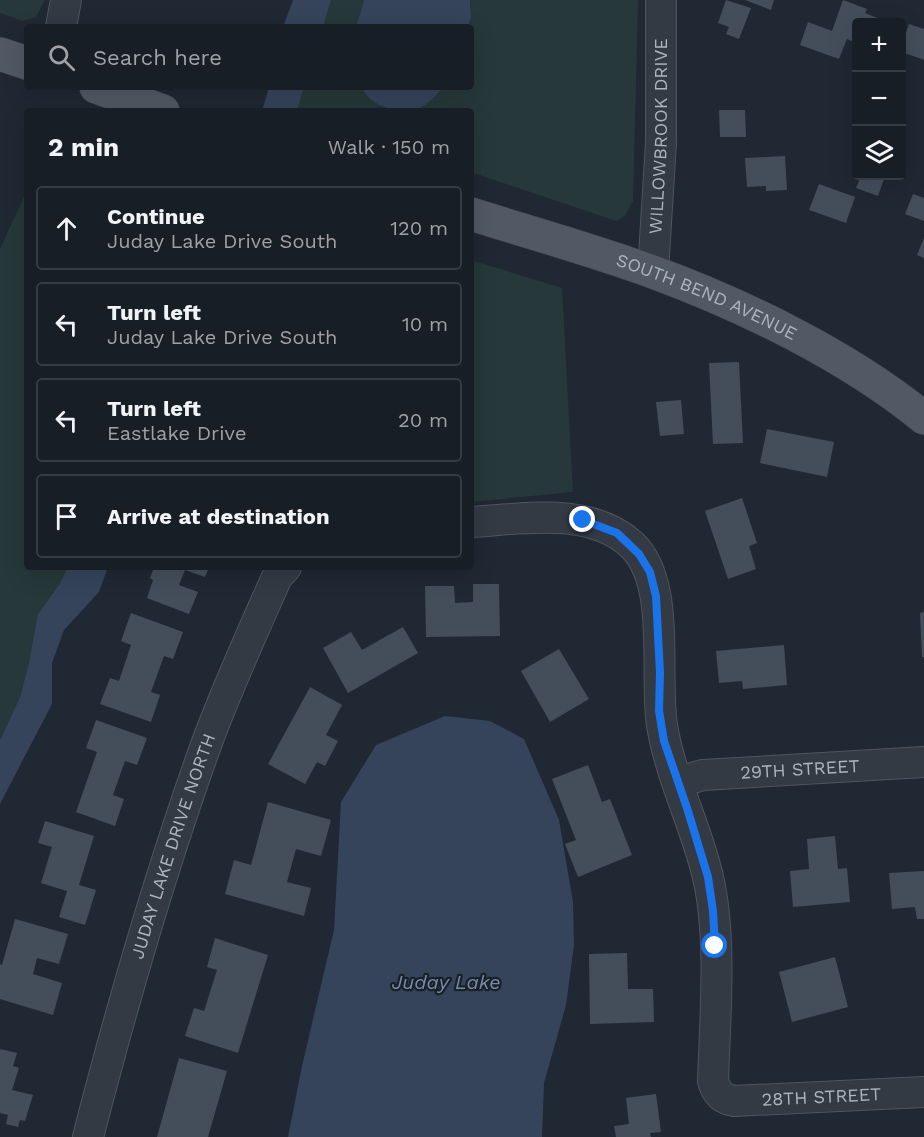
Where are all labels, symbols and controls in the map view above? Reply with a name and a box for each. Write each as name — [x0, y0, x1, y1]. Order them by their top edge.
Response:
map controls — [852, 18, 906, 180]
button: + — [852, 18, 906, 72]
search box — [24, 24, 474, 90]
street label: WILLOWBROOK DRIVE — [644, 38, 671, 235]
icon: search — [45, 41, 78, 74]
text: Search here — [93, 45, 222, 70]
button: − — [852, 72, 906, 126]
button: layers — [852, 126, 906, 180]
text: 2 min — [48, 132, 119, 162]
text: Walk · 150 m — [328, 135, 450, 159]
text: Continue — [107, 204, 205, 229]
icon: ahead — [50, 212, 83, 245]
text: 120 m — [390, 216, 448, 240]
text: Juday Lake Drive South — [107, 229, 338, 253]
street label: SOUTH BEND AVENUE — [614, 249, 801, 344]
text: Turn left — [107, 300, 201, 325]
icon: left — [50, 308, 83, 341]
text: 10 m — [402, 312, 448, 336]
text: Juday Lake Drive South — [107, 325, 338, 349]
text: Turn left — [107, 396, 201, 421]
icon: left — [50, 404, 83, 437]
text: 20 m — [398, 408, 448, 432]
text: Eastlake Drive — [107, 421, 247, 445]
icon: arrive — [50, 500, 83, 533]
text: Arrive at destination — [107, 504, 330, 529]
route end — [569, 506, 595, 532]
street label: JUDAY LAKE DRIVE NORTH — [126, 730, 219, 961]
street label: 29TH STREET — [740, 755, 860, 783]
route start — [701, 932, 727, 958]
water label: Juday Lake — [391, 970, 501, 994]
street label: 28TH STREET — [761, 1083, 882, 1110]

